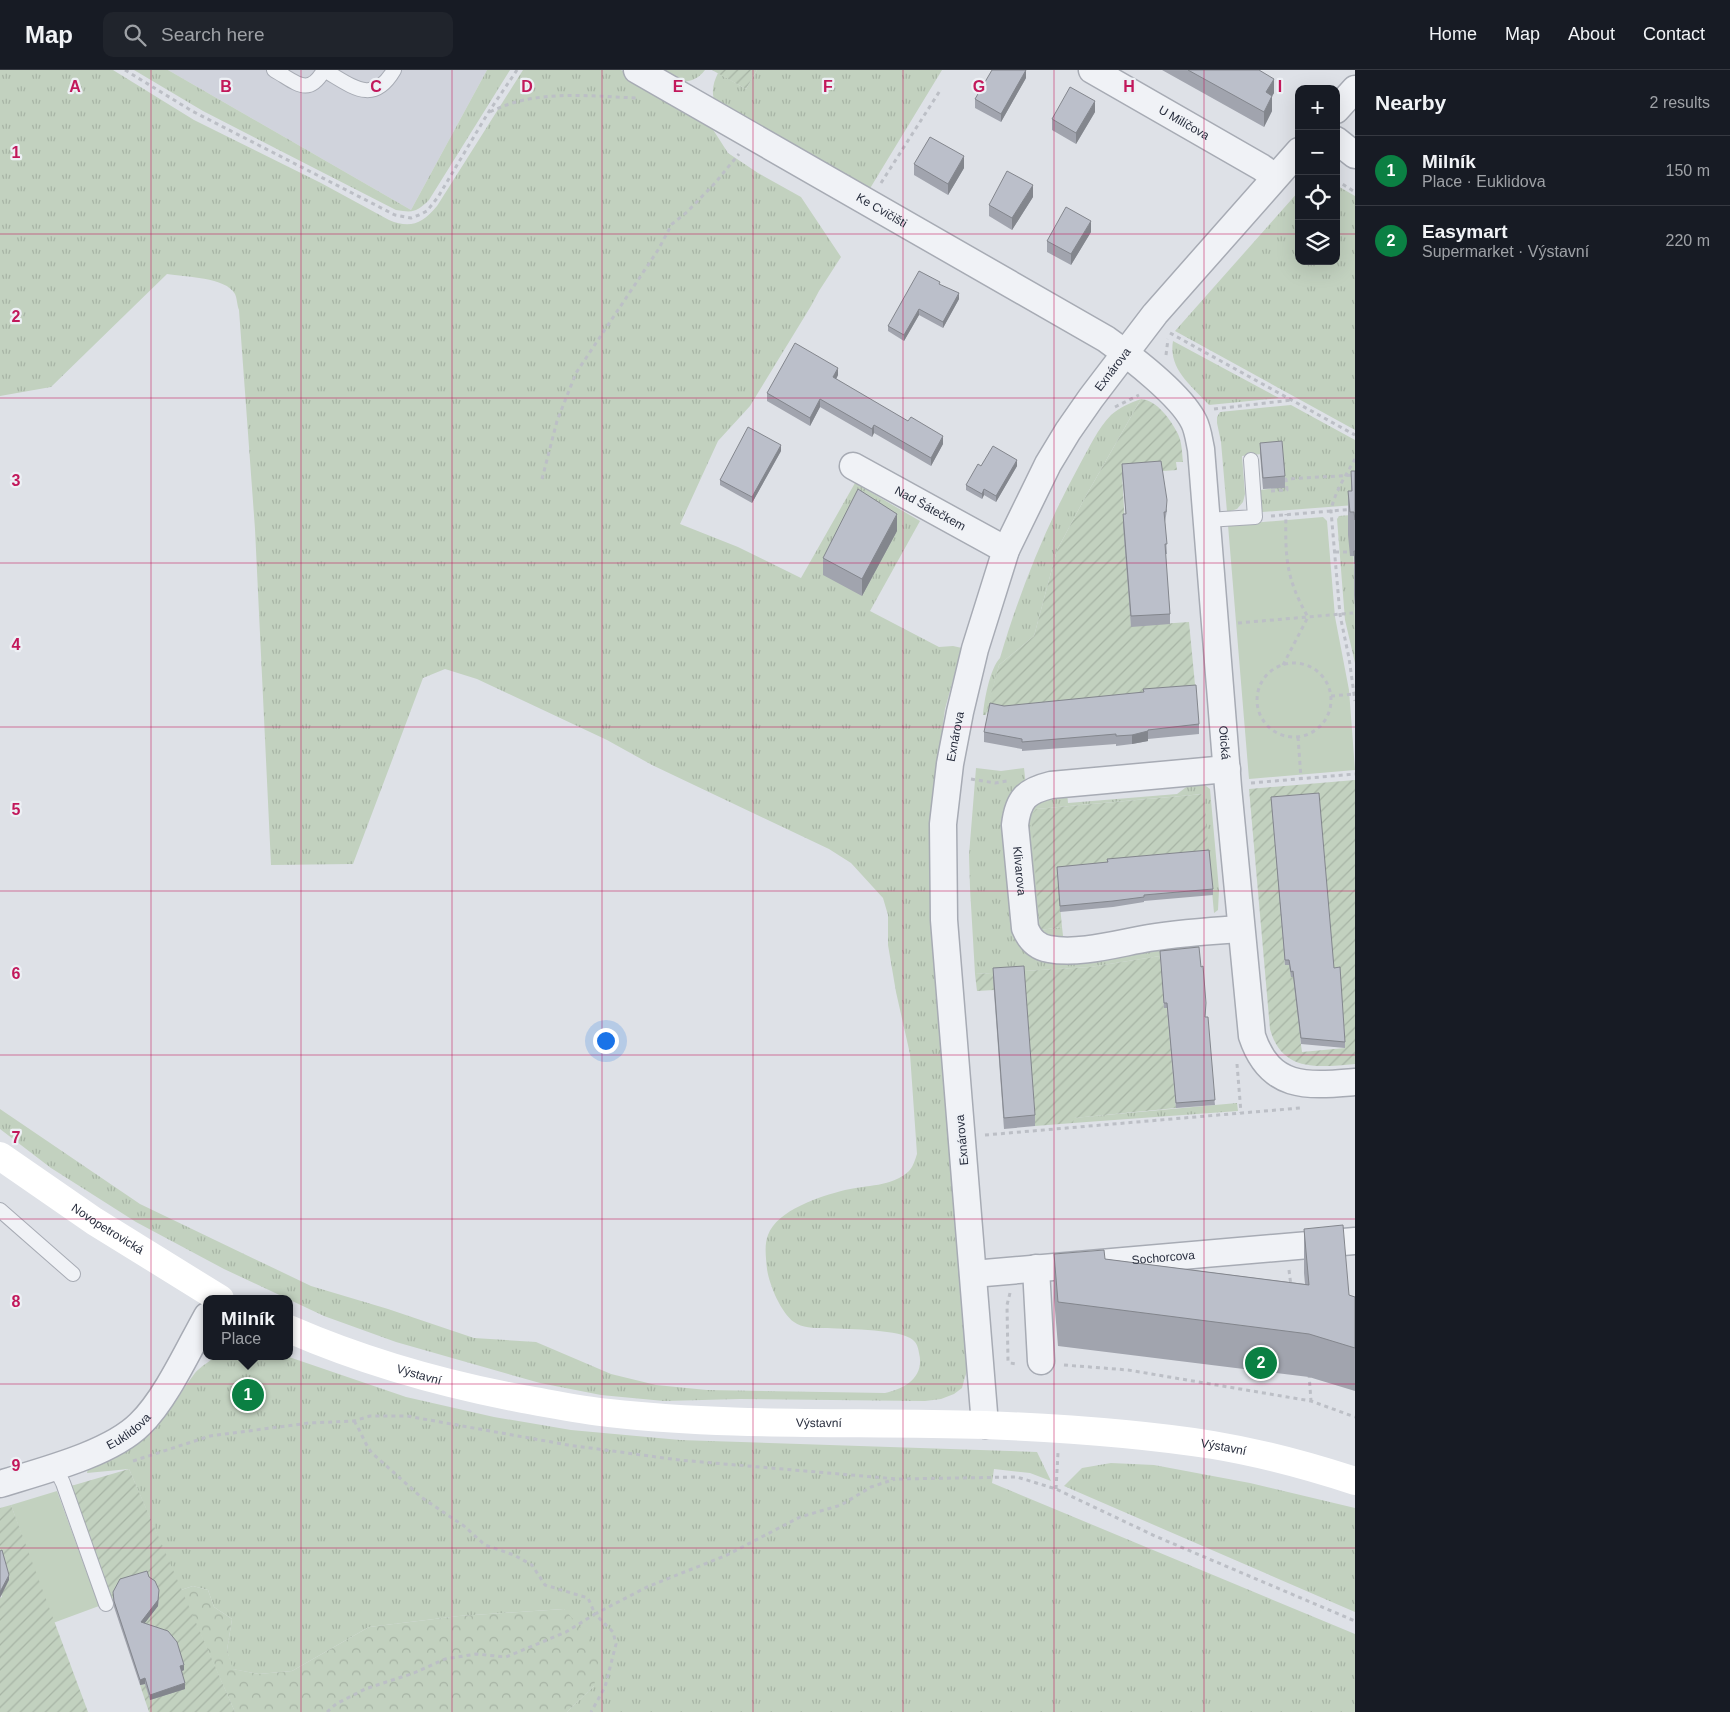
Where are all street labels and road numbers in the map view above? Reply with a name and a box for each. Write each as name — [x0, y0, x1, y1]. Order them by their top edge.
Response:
street label: U Milíčova — [1156, 103, 1212, 143]
street label: Ke Cvičišti — [854, 190, 909, 230]
street label: Exnárova — [1092, 345, 1134, 394]
street label: Nad Šátečkem — [892, 483, 968, 533]
street label: Exnárova — [944, 710, 967, 763]
street label: Otická — [1216, 725, 1233, 760]
street label: Klivarova — [1010, 846, 1029, 897]
street label: Exnárova — [953, 1114, 971, 1166]
street label: Novopetrovická — [69, 1201, 147, 1257]
street label: Sochorcova — [1131, 1248, 1196, 1267]
street label: Výstavní — [395, 1362, 444, 1388]
street label: Euklidova — [104, 1410, 154, 1452]
street label: Výstavní — [796, 1416, 843, 1430]
street label: Výstavní — [1200, 1436, 1248, 1458]

